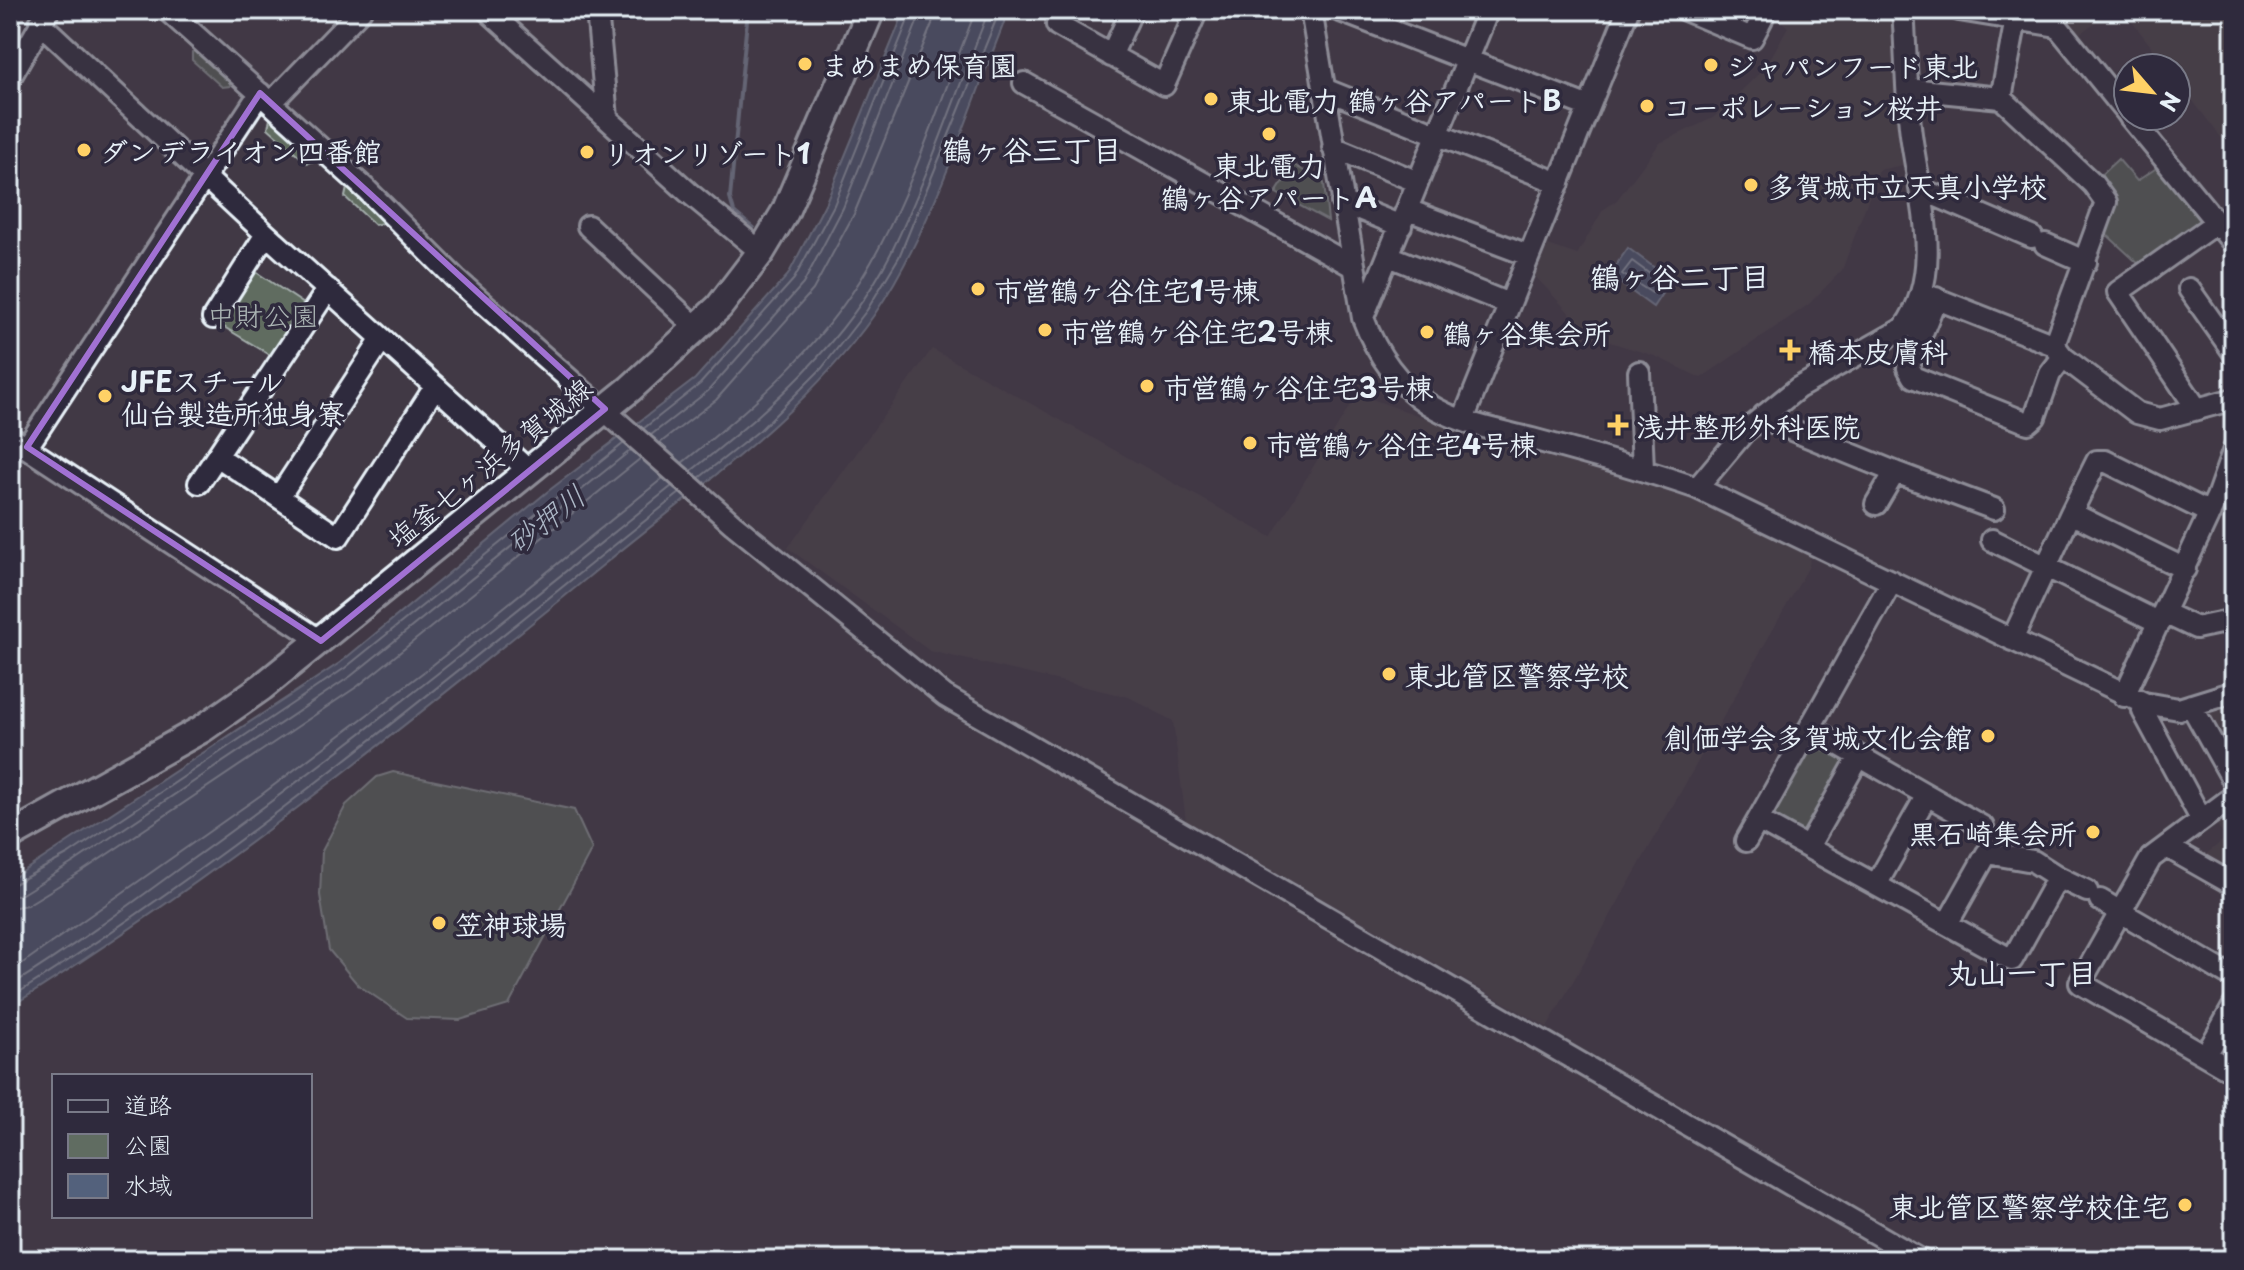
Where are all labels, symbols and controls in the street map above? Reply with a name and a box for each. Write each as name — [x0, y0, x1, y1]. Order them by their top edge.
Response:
place label: まめまめ保育園 — [821, 43, 1017, 86]
place label: ジャパンフード東北 — [1727, 44, 1978, 87]
north arrow — [2112, 52, 2192, 132]
marker: まめまめ保育園 — [796, 55, 814, 73]
marker: ジャパンフード東北 — [1702, 56, 1720, 74]
place label: 東北電力 鶴ヶ谷アパートB — [1227, 78, 1562, 121]
place label: コーポレーション桜井 — [1663, 85, 1942, 128]
text: N — [2152, 87, 2190, 118]
marker: 東北電力 鶴ヶ谷アパートB — [1202, 90, 1220, 108]
marker: コーポレーション桜井 — [1638, 97, 1656, 115]
marker: 東北電力 鶴ヶ谷アパートA — [1260, 125, 1278, 143]
district label: 鶴ヶ谷三丁目 — [942, 126, 1122, 171]
place label: ダンデライオン四番館 — [100, 129, 381, 172]
place label: リオンリゾート1 — [603, 131, 810, 174]
marker: ダンデライオン四番館 — [75, 141, 93, 159]
marker: リオンリゾート1 — [578, 143, 596, 161]
place label: 東北電力 鶴ヶ谷アパートA — [1161, 143, 1377, 218]
place label: 多賀城市立天真小学校 — [1767, 164, 2047, 207]
marker: 多賀城市立天真小学校 — [1742, 176, 1760, 194]
district label: 鶴ヶ谷二丁目 — [1590, 253, 1770, 298]
place label: 市営鶴ヶ谷住宅1号棟 — [994, 268, 1259, 311]
marker: 市営鶴ヶ谷住宅1号棟 — [969, 280, 987, 298]
park label: 中財公園 — [207, 293, 319, 336]
place label: 市営鶴ヶ谷住宅2号棟 — [1061, 309, 1333, 352]
place label: 鶴ヶ谷集会所 — [1443, 311, 1611, 354]
marker: 市営鶴ヶ谷住宅2号棟 — [1036, 321, 1054, 339]
marker: 鶴ヶ谷集会所 — [1418, 323, 1436, 341]
place label: 橋本皮膚科 — [1808, 329, 1948, 372]
marker: 橋本皮膚科 — [1779, 339, 1801, 361]
place label: JFEスチール 仙台製造所独身寮 — [121, 359, 345, 434]
place label: 市営鶴ヶ谷住宅3号棟 — [1163, 365, 1433, 408]
street label: 塩釜七ヶ浜多賀城線 — [378, 366, 600, 558]
marker: 市営鶴ヶ谷住宅3号棟 — [1138, 377, 1156, 395]
marker: JFEスチール 仙台製造所独身寮 — [96, 387, 114, 405]
place label: 浅井整形外科医院 — [1636, 404, 1860, 447]
marker: 浅井整形外科医院 — [1607, 414, 1629, 436]
place label: 市営鶴ヶ谷住宅4号棟 — [1266, 422, 1537, 465]
marker: 市営鶴ヶ谷住宅4号棟 — [1241, 434, 1259, 452]
water label: 砂押川 — [496, 473, 594, 563]
place label: 東北管区警察学校 — [1405, 653, 1629, 696]
marker: 東北管区警察学校 — [1380, 665, 1398, 683]
place label: 創価学会多賀城文化会館 — [1664, 715, 1972, 758]
marker: 創価学会多賀城文化会館 — [1979, 727, 1997, 745]
place label: 黒石崎集会所 — [1909, 811, 2077, 854]
marker: 黒石崎集会所 — [2084, 823, 2102, 841]
place label: 笠神球場 — [455, 902, 567, 945]
marker: 笠神球場 — [430, 914, 448, 932]
district label: 丸山一丁目 — [1947, 949, 2097, 994]
legend — [52, 1074, 312, 1218]
text: 道路 — [124, 1086, 172, 1122]
text: 公園 — [124, 1126, 172, 1162]
text: 水域 — [124, 1166, 172, 1202]
place label: 東北管区警察学校住宅 — [1889, 1184, 2169, 1227]
marker: 東北管区警察学校住宅 — [2176, 1196, 2194, 1214]

